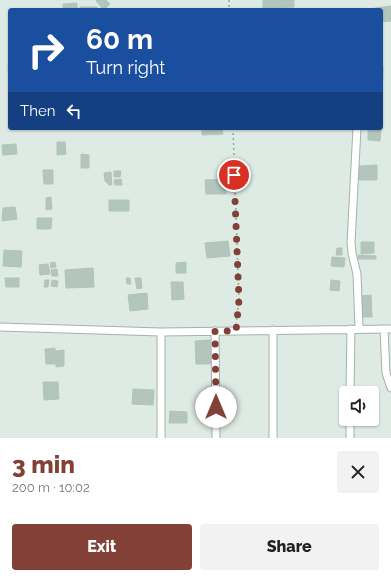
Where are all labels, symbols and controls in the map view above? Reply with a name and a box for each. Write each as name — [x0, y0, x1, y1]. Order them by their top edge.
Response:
text: 60 m — [86, 23, 153, 56]
icon: right — [20, 24, 72, 76]
text: Turn right — [86, 57, 165, 78]
icon: left — [63, 100, 85, 122]
text: Then — [20, 102, 55, 120]
pin — [217, 158, 251, 192]
icon: arrive — [223, 164, 245, 186]
position arrow — [195, 386, 237, 428]
map controls — [339, 386, 379, 426]
button: sound — [339, 386, 379, 426]
text: 3 min — [12, 450, 75, 479]
button: close — [337, 451, 379, 493]
text: 200 m · 10:02 — [12, 480, 90, 495]
button: Exit — [12, 524, 192, 570]
button: Share — [200, 524, 379, 570]

